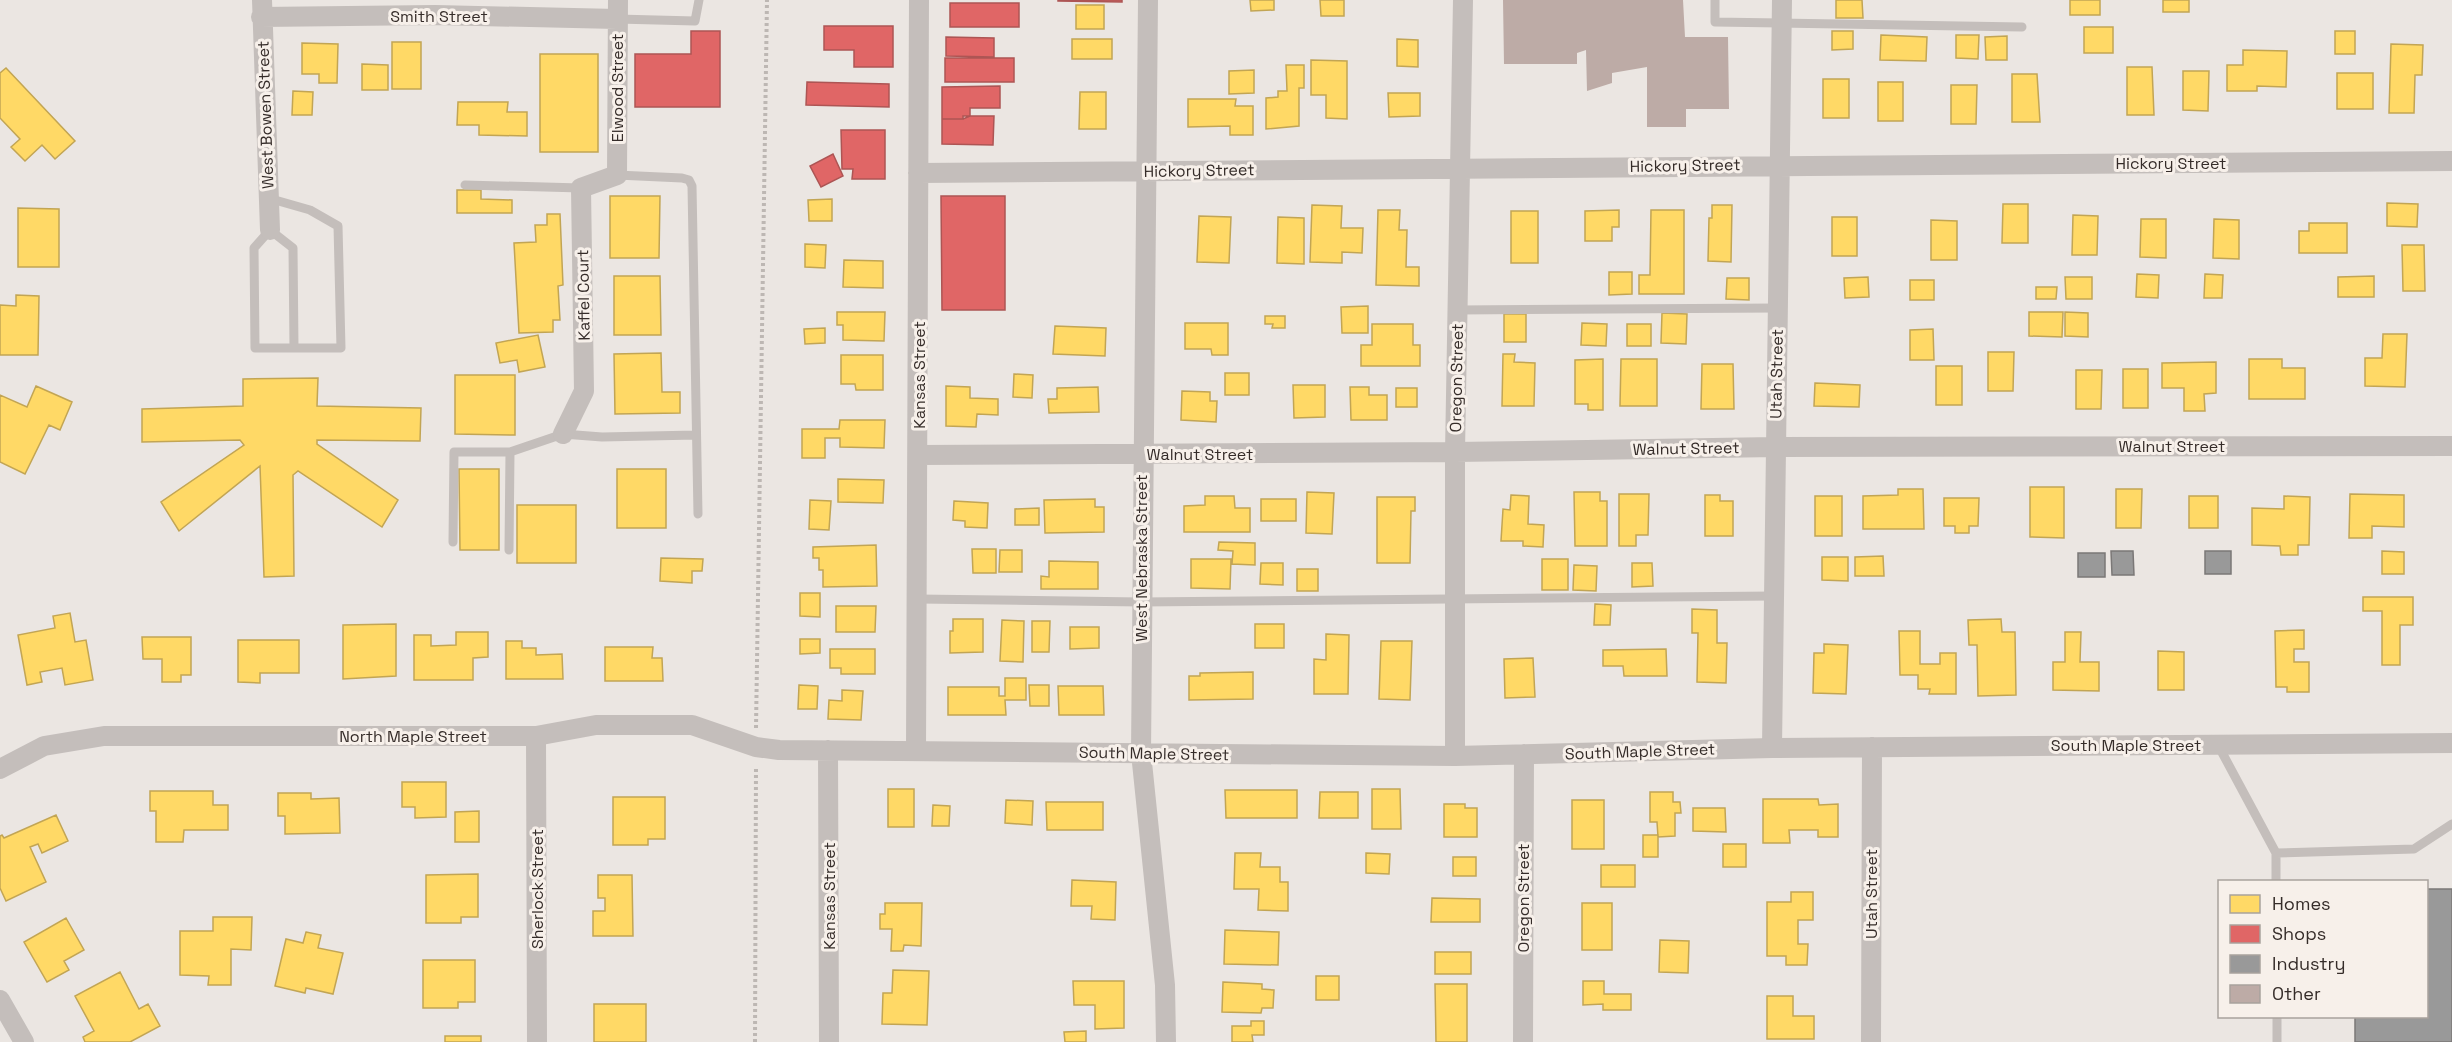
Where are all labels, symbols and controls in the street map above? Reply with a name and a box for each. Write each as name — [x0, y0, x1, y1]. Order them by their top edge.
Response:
street label: Smith Street — [390, 6, 488, 27]
street label: Elwood Street — [607, 34, 628, 142]
street label: West Bowen Street — [252, 41, 279, 189]
street label: Hickory Street — [2116, 153, 2226, 174]
street label: Hickory Street — [1629, 154, 1741, 177]
street label: Hickory Street — [1143, 159, 1255, 182]
street label: Kaffel Court — [572, 249, 595, 341]
street label: Kansas Street — [909, 321, 930, 429]
street label: Oregon Street — [1445, 323, 1468, 433]
street label: Utah Street — [1765, 329, 1788, 419]
street label: Walnut Street — [2119, 436, 2225, 457]
street label: Walnut Street — [1632, 437, 1740, 460]
street label: Walnut Street — [1147, 444, 1253, 465]
street label: West Nebraska Street — [1131, 474, 1152, 642]
street label: North Maple Street — [339, 726, 487, 747]
street label: South Maple Street — [2051, 735, 2201, 756]
street label: South Maple Street — [1564, 738, 1716, 765]
street label: South Maple Street — [1079, 742, 1229, 765]
street label: Sherlock Street — [527, 829, 548, 949]
street label: Kansas Street — [819, 842, 840, 950]
street label: Oregon Street — [1513, 844, 1534, 952]
street label: Utah Street — [1861, 849, 1882, 939]
legend — [2218, 880, 2428, 1018]
text: Homes — [2272, 892, 2331, 915]
text: Shops — [2272, 922, 2326, 945]
text: Industry — [2272, 952, 2345, 975]
text: Other — [2272, 982, 2321, 1005]

